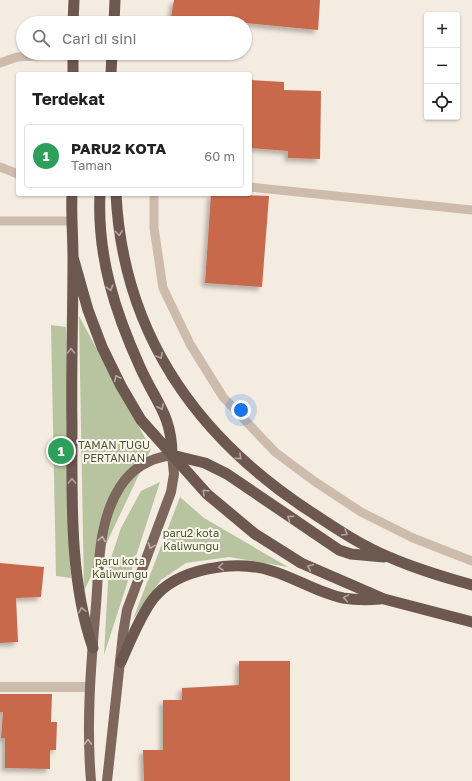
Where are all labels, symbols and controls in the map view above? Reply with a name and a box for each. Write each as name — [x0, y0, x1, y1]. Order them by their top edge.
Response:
map controls — [424, 12, 460, 120]
button: + — [424, 12, 460, 48]
search box — [16, 16, 252, 60]
icon: search — [30, 27, 52, 49]
text: Cari di sini — [62, 29, 137, 47]
button: − — [424, 48, 460, 84]
button: locate — [424, 84, 460, 120]
text: Terdekat — [32, 88, 105, 109]
text: PARU2 KOTA — [71, 139, 166, 157]
text: 1 — [43, 148, 49, 164]
text: 60 m — [204, 148, 235, 164]
text: Taman — [71, 157, 112, 173]
one-way arrow — [114, 230, 123, 236]
one-way arrow — [105, 284, 114, 291]
one-way arrow — [67, 348, 75, 354]
one-way arrow — [155, 351, 162, 359]
one-way arrow — [114, 375, 122, 382]
your location — [231, 400, 251, 420]
one-way arrow — [156, 403, 164, 410]
pin: 1 — [48, 436, 74, 466]
park label: TAMAN TUGU PERTANIAN — [78, 438, 150, 464]
one-way arrow — [235, 453, 242, 460]
one-way arrow — [68, 478, 76, 484]
one-way arrow — [202, 489, 210, 497]
one-way arrow — [288, 516, 295, 523]
park label: paru2 kota Kaliwungu — [163, 526, 219, 552]
one-way arrow — [341, 528, 348, 536]
one-way arrow — [97, 536, 106, 542]
one-way arrow — [148, 543, 156, 550]
park label: paru kota Kaliwungu — [92, 554, 148, 580]
one-way arrow — [218, 562, 224, 571]
one-way arrow — [307, 564, 315, 572]
one-way arrow — [343, 594, 349, 603]
one-way arrow — [79, 607, 87, 613]
one-way arrow — [84, 739, 92, 745]

